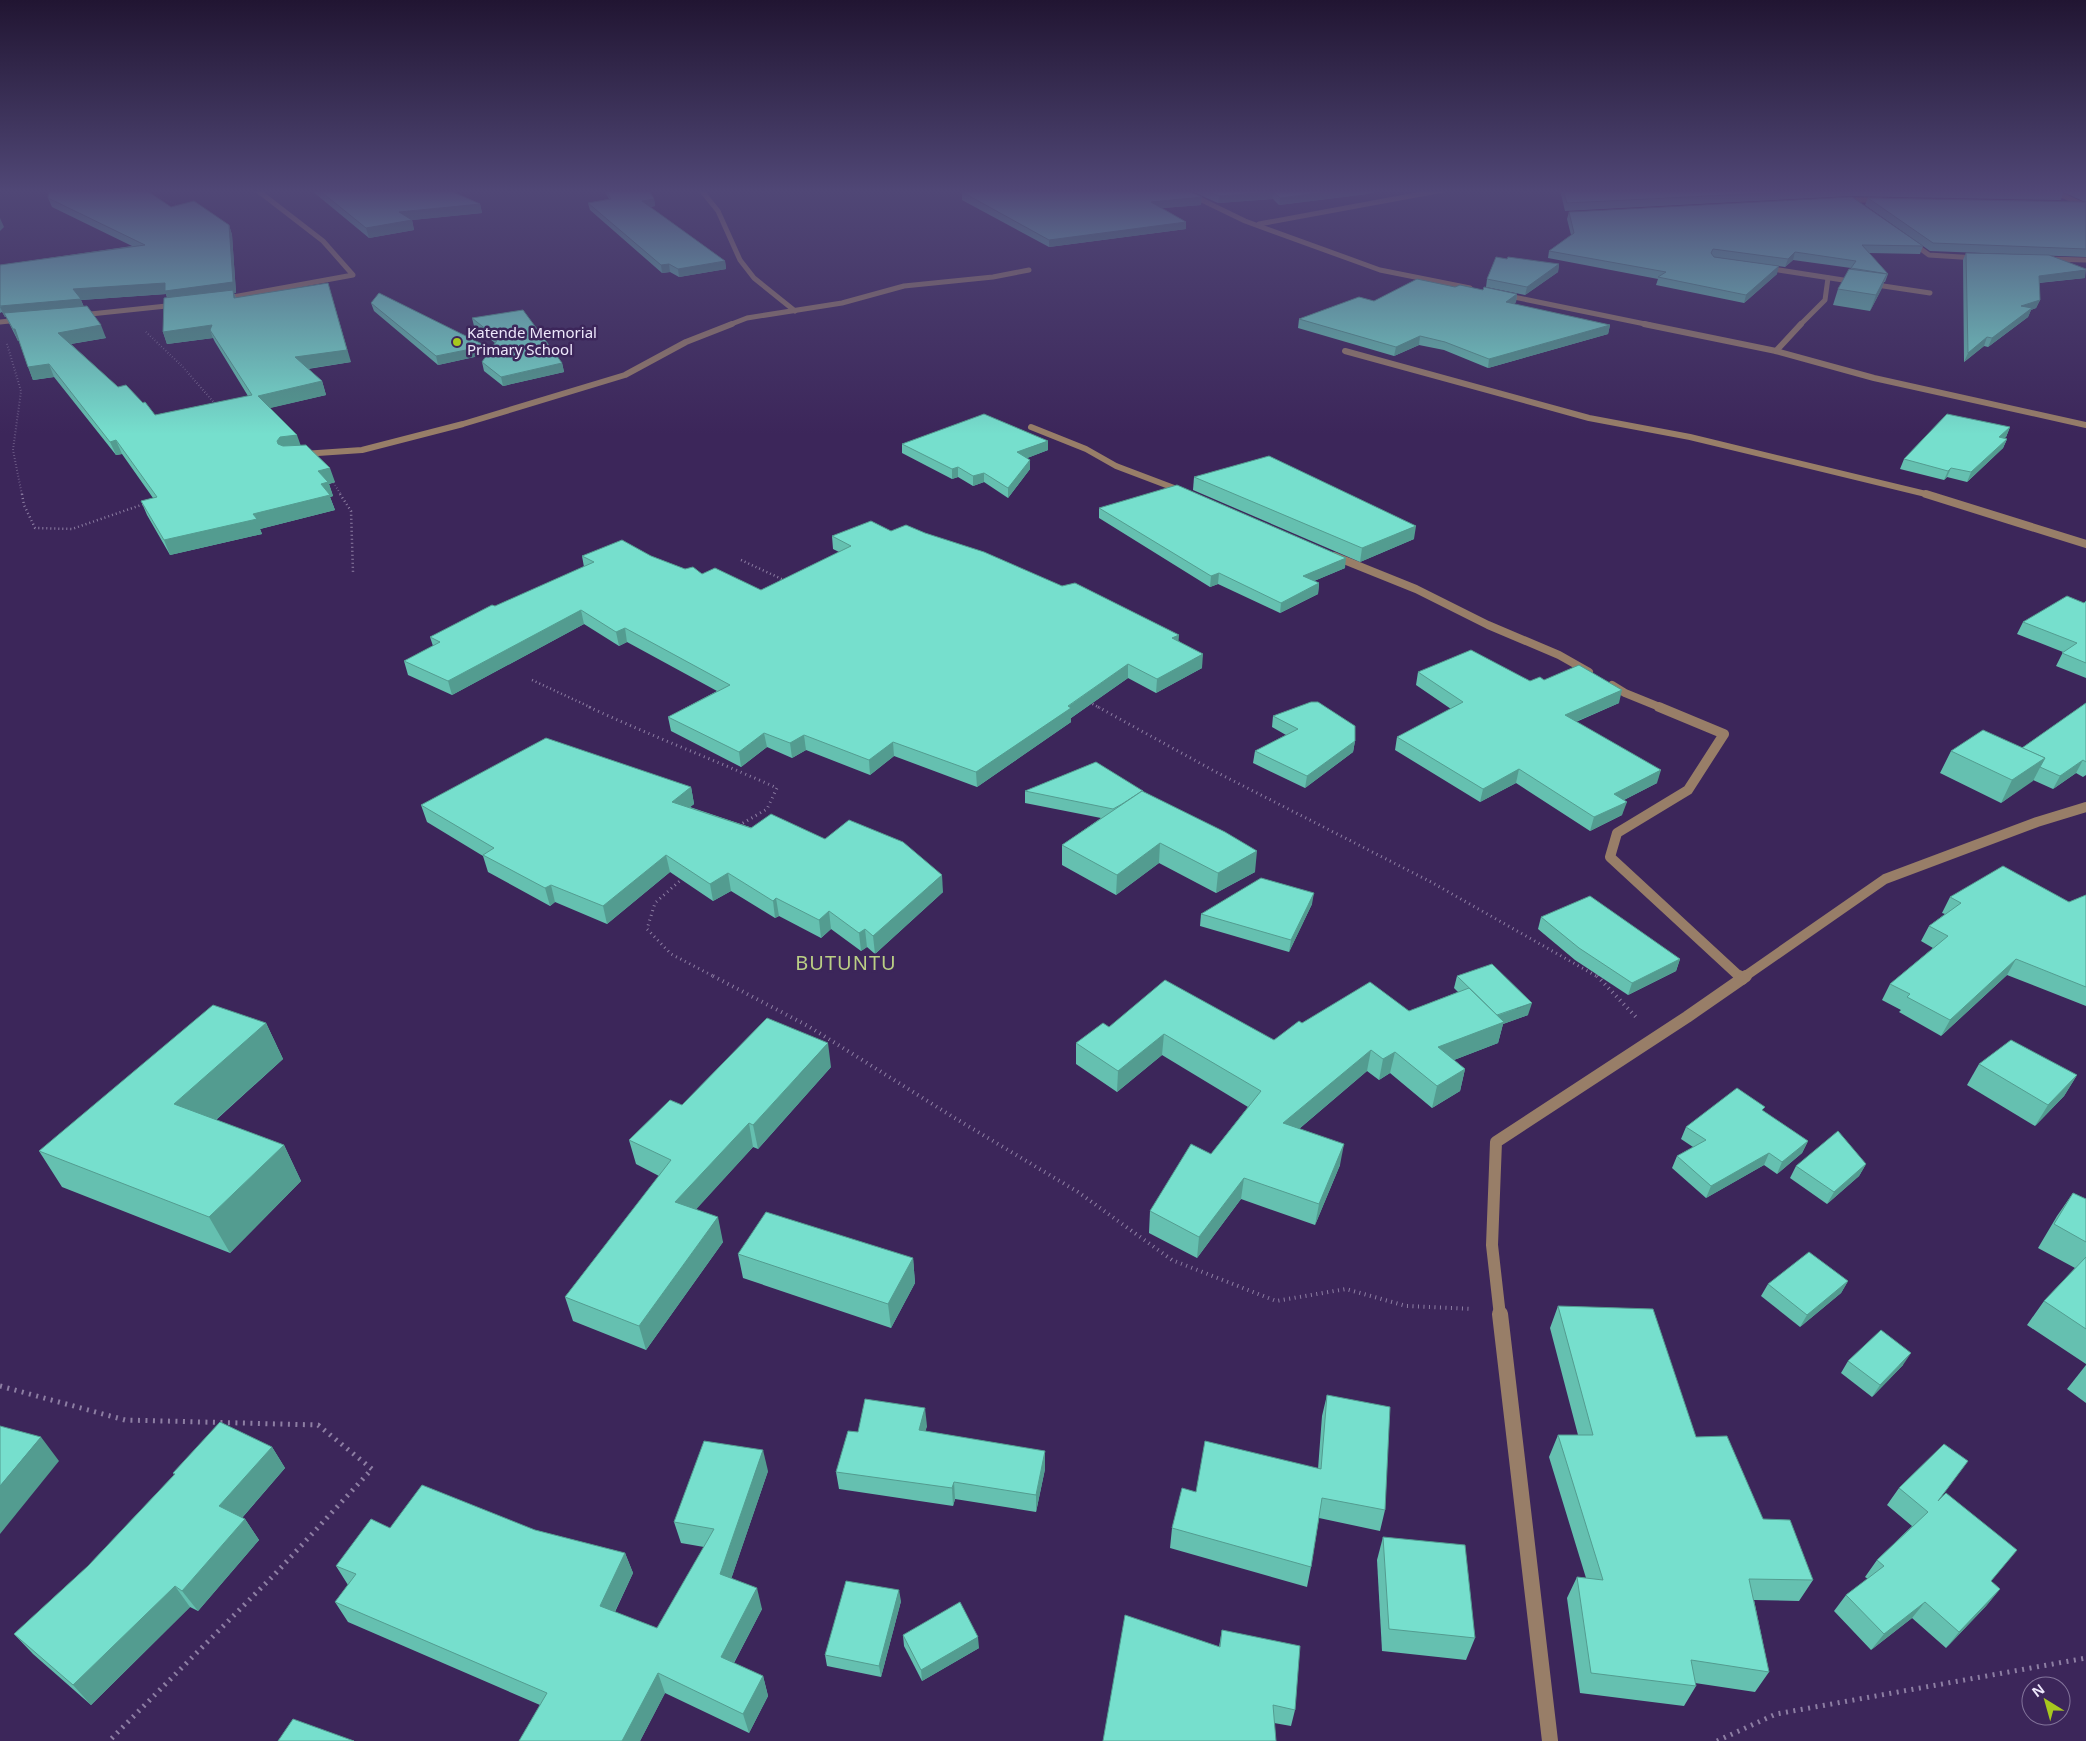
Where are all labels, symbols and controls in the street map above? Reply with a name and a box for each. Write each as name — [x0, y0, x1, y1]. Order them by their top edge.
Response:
place label: Katende Memorial Primary School — [467, 322, 597, 359]
marker: Katende Memorial Primary School — [451, 336, 463, 348]
district label: BUTUNTU — [795, 949, 897, 976]
north arrow — [2021, 1676, 2071, 1726]
text: N — [2028, 1679, 2048, 1701]

